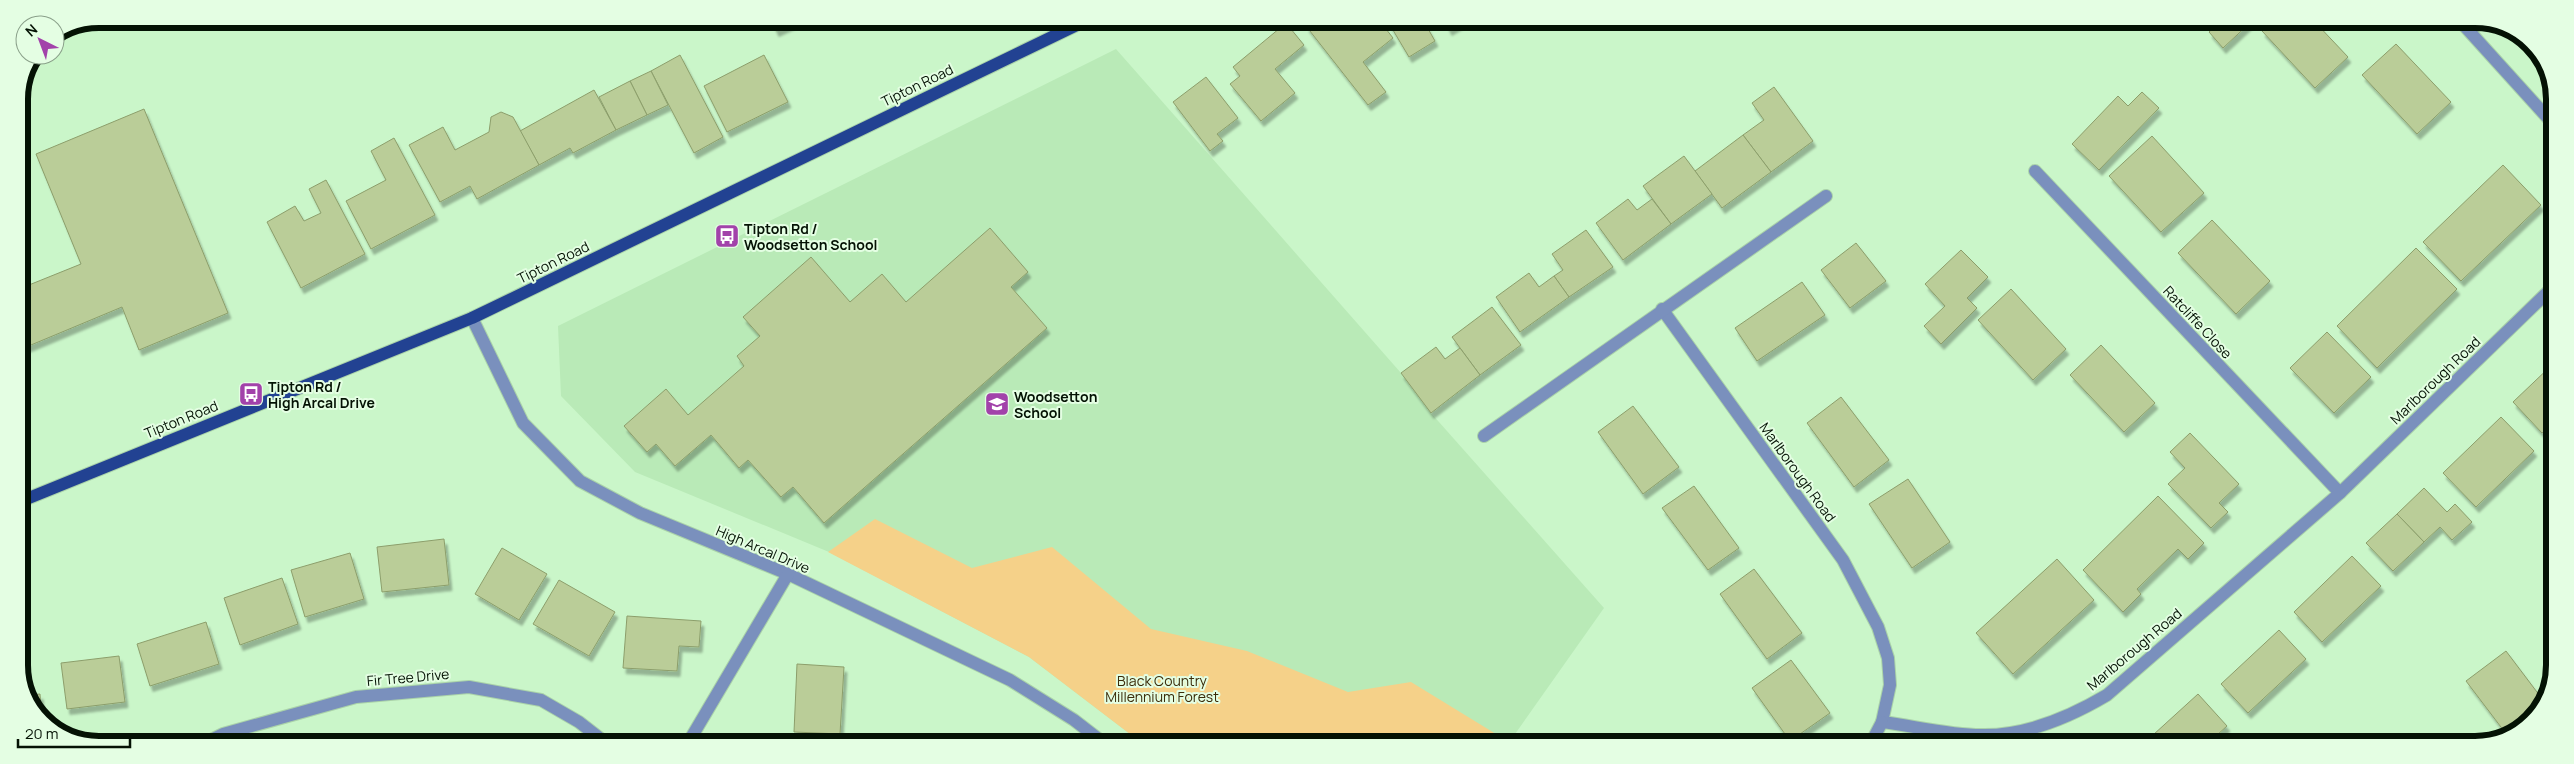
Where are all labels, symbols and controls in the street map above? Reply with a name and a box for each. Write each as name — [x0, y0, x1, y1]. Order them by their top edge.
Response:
north arrow — [15, 15, 65, 65]
text: N — [21, 20, 41, 40]
street label: Tipton Road — [878, 59, 956, 111]
place label: Tipton Rd / Woodsetton School — [744, 219, 878, 254]
bus stop icon: Tipton Rd / Woodsetton School — [714, 223, 740, 249]
street label: Tipton Road — [514, 236, 592, 288]
street label: Ratcliffe Close — [2159, 282, 2237, 362]
street label: Marlborough Road — [2386, 332, 2484, 428]
place label: Tipton Rd / High Arcal Drive — [268, 377, 375, 412]
bus stop icon: Tipton Rd / High Arcal Drive — [238, 381, 264, 407]
place label: Woodsetton School — [1014, 387, 1097, 422]
school or university icon: Woodsetton School — [984, 391, 1010, 417]
street label: Tipton Road — [141, 396, 221, 442]
street label: Marlborough Road — [1755, 418, 1841, 526]
street label: High Arcal Drive — [713, 521, 813, 577]
street label: Marlborough Road — [2082, 604, 2186, 694]
street label: Fir Tree Drive — [366, 664, 450, 690]
park label: Black Country Millennium Forest — [1105, 671, 1219, 706]
scale bar — [18, 716, 130, 748]
text: 20 m — [25, 723, 58, 744]

